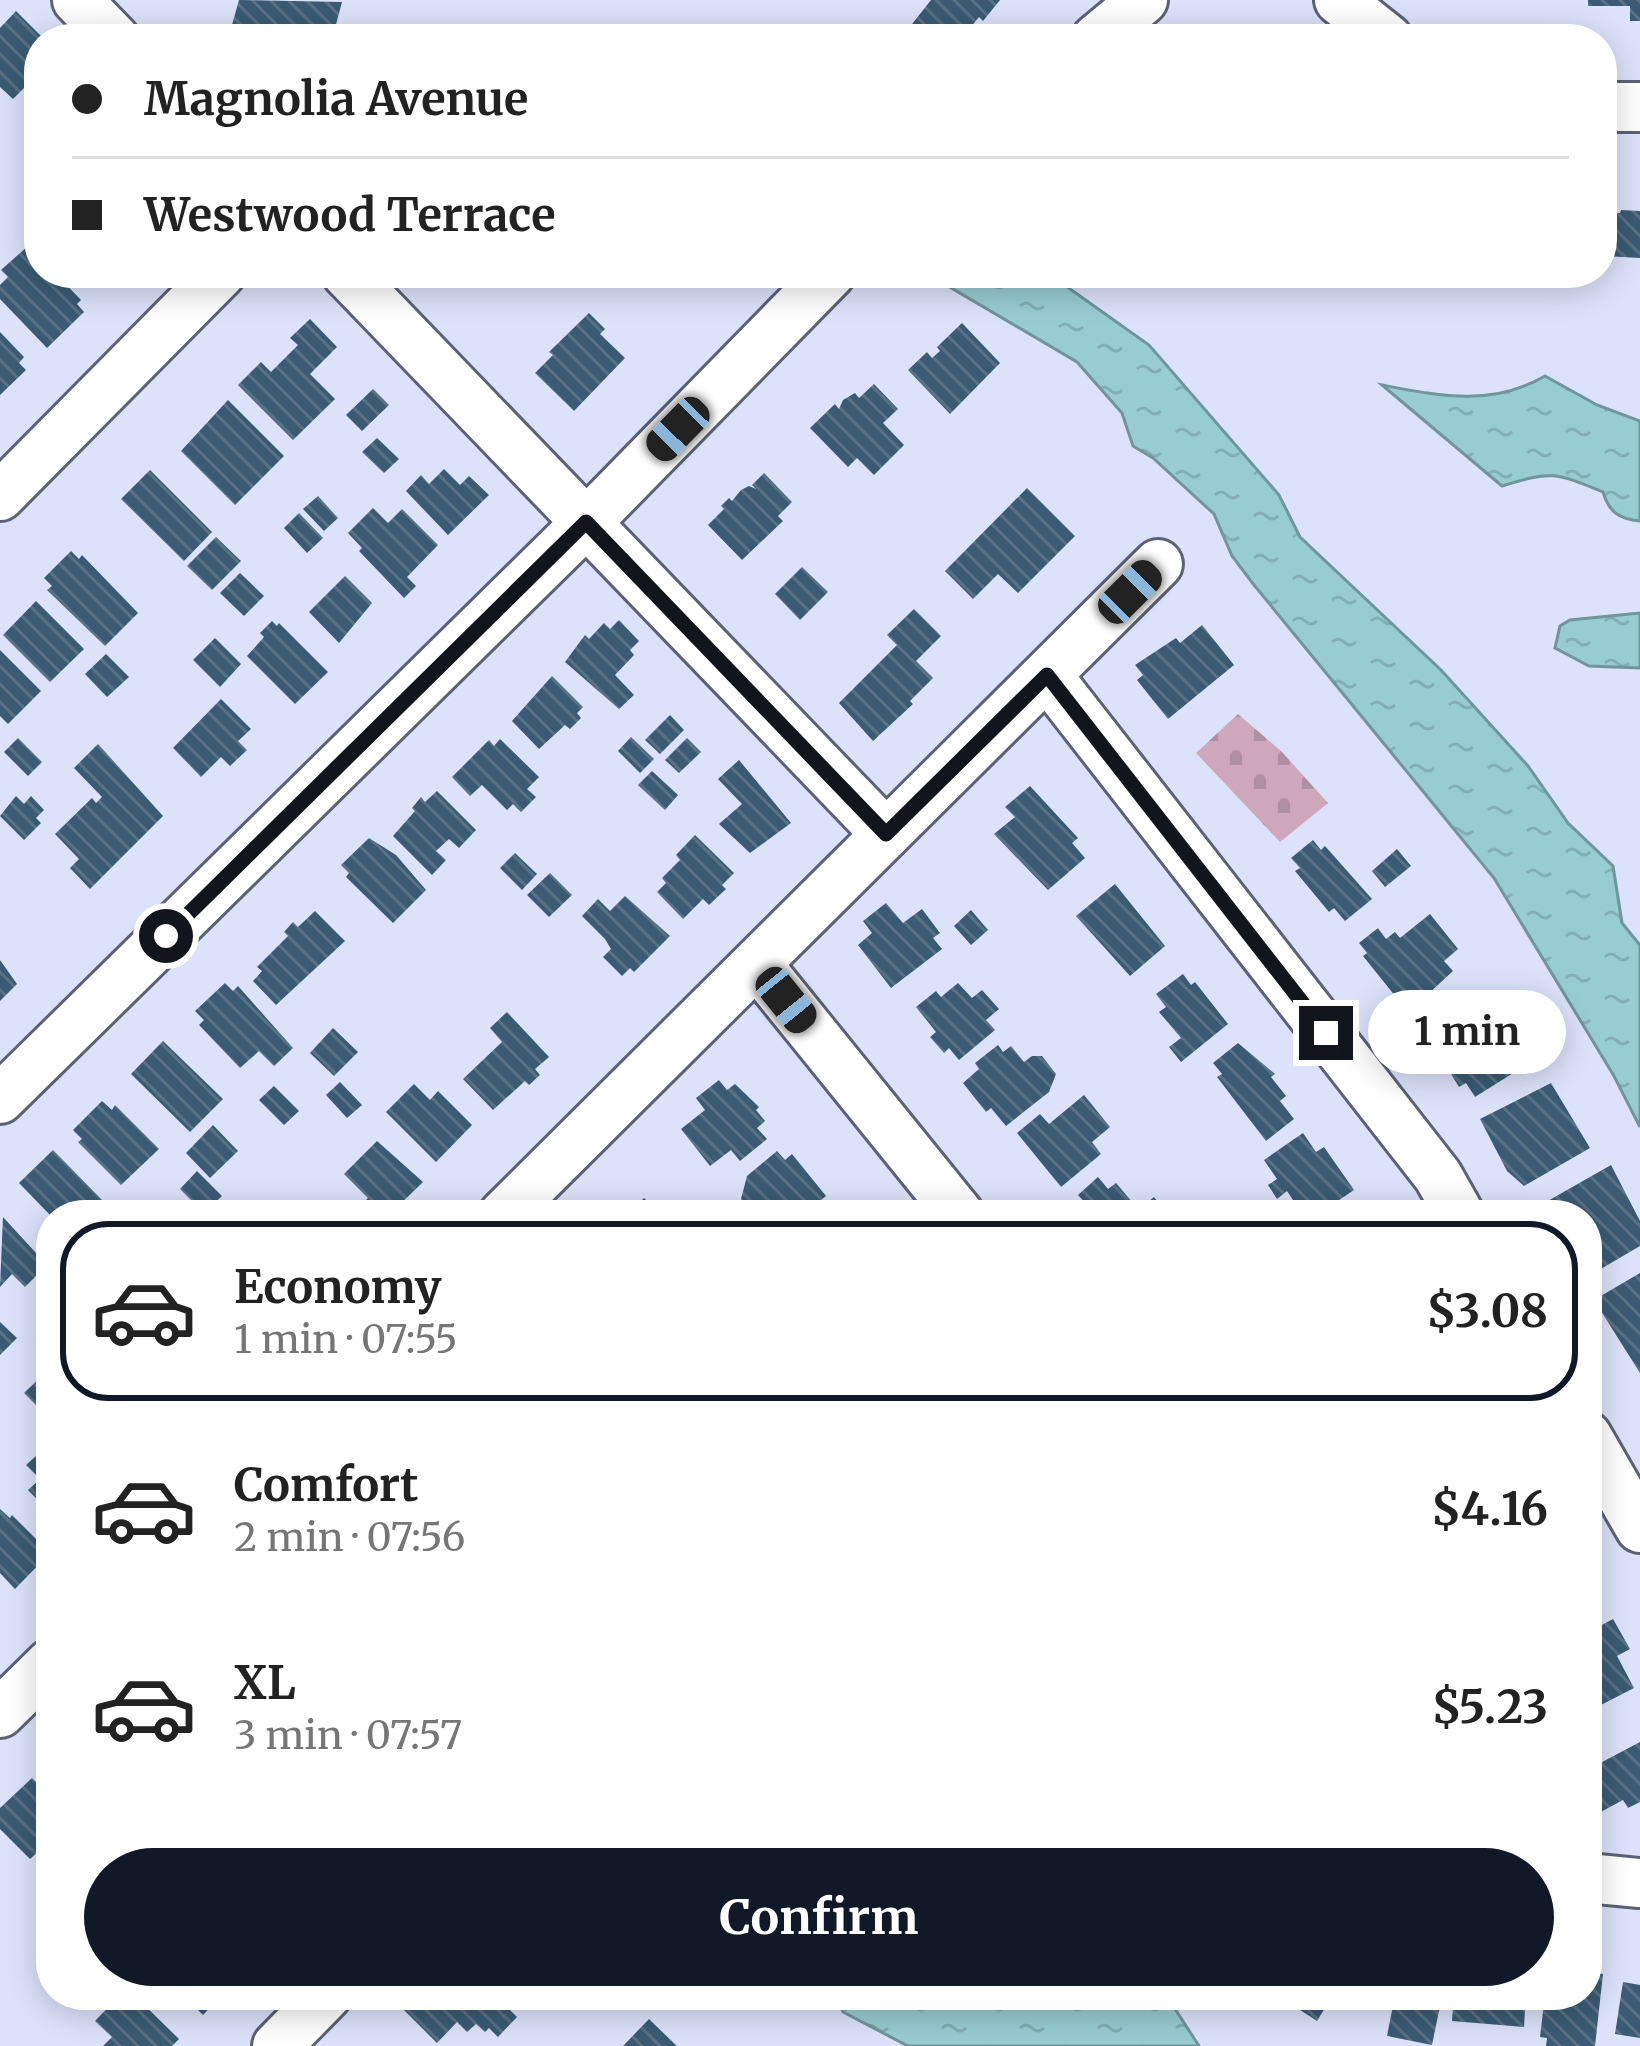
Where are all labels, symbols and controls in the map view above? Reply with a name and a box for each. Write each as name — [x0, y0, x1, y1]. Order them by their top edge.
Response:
text: Magnolia Avenue — [144, 71, 528, 127]
text: Westwood Terrace — [144, 187, 556, 243]
car — [640, 391, 716, 467]
car — [1092, 554, 1168, 630]
route start — [139, 909, 193, 963]
car — [749, 961, 823, 1039]
callout: 1 min — [1368, 991, 1566, 1075]
route end — [1299, 1006, 1353, 1060]
text: 1 min — [1414, 1007, 1520, 1056]
icon: car — [90, 1257, 198, 1365]
text: Economy — [234, 1259, 442, 1315]
text: $3.08 — [1426, 1283, 1548, 1339]
text: 1 min · 07:55 — [234, 1315, 458, 1364]
icon: car — [90, 1455, 198, 1563]
text: Comfort — [234, 1457, 418, 1513]
text: $4.16 — [1431, 1481, 1548, 1537]
text: 2 min · 07:56 — [234, 1513, 465, 1562]
icon: car — [90, 1653, 198, 1761]
text: XL — [234, 1655, 296, 1711]
text: $5.23 — [1431, 1679, 1548, 1735]
text: 3 min · 07:57 — [234, 1711, 462, 1760]
button: Confirm — [84, 1848, 1554, 1986]

